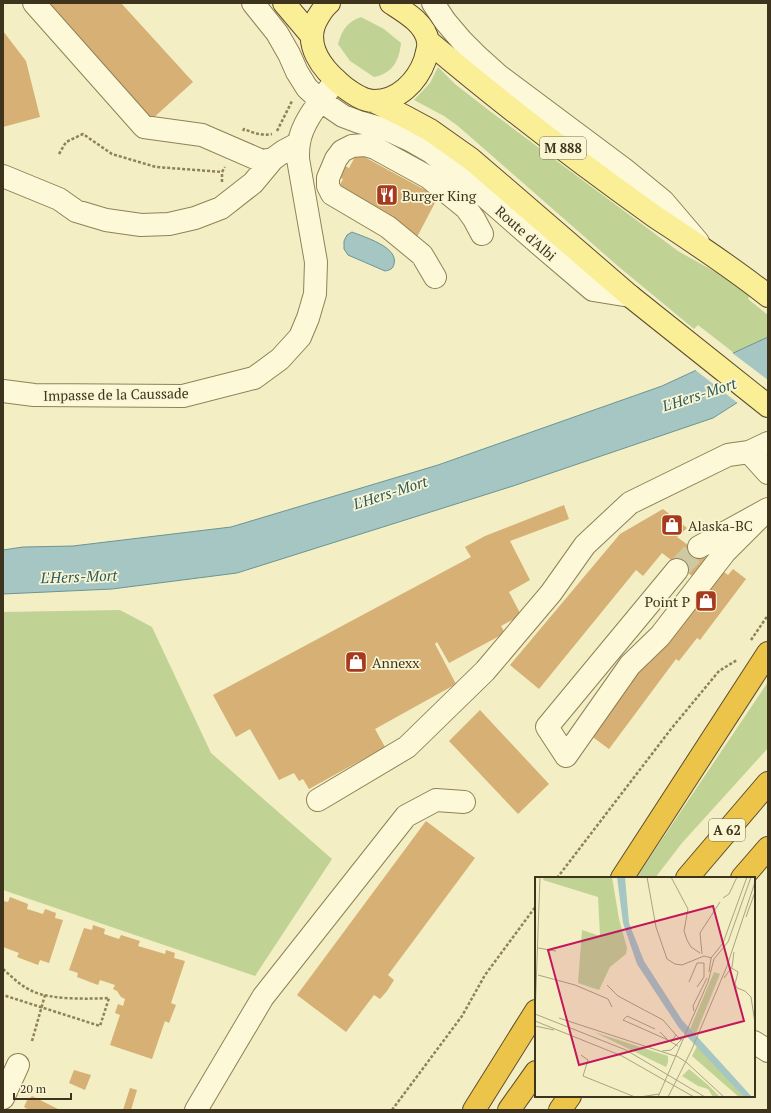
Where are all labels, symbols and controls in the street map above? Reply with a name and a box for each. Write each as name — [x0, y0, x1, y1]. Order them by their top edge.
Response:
road number: M 888 — [540, 137, 586, 159]
restaurant icon: Burger King — [374, 182, 400, 208]
place label: Burger King — [402, 186, 477, 205]
street label: Route d'Albi — [492, 201, 560, 265]
water label: L'Hers-Mort — [658, 372, 740, 416]
street label: Impasse de la Caussade — [43, 383, 189, 405]
water label: L'Hers-Mort — [349, 470, 431, 514]
shop icon: Alaska-BC — [659, 512, 685, 538]
place label: Alaska-BC — [688, 516, 753, 535]
water label: L'Hers-Mort — [39, 565, 119, 587]
shop icon: Point P — [693, 588, 719, 614]
place label: Point P — [645, 592, 690, 611]
shop icon: Annexx — [343, 649, 369, 675]
place label: Annexx — [372, 653, 420, 672]
road number: A 62 — [709, 819, 745, 841]
inset map — [535, 877, 755, 1097]
scale bar — [14, 1075, 71, 1101]
text: 20 m — [20, 1081, 47, 1096]

